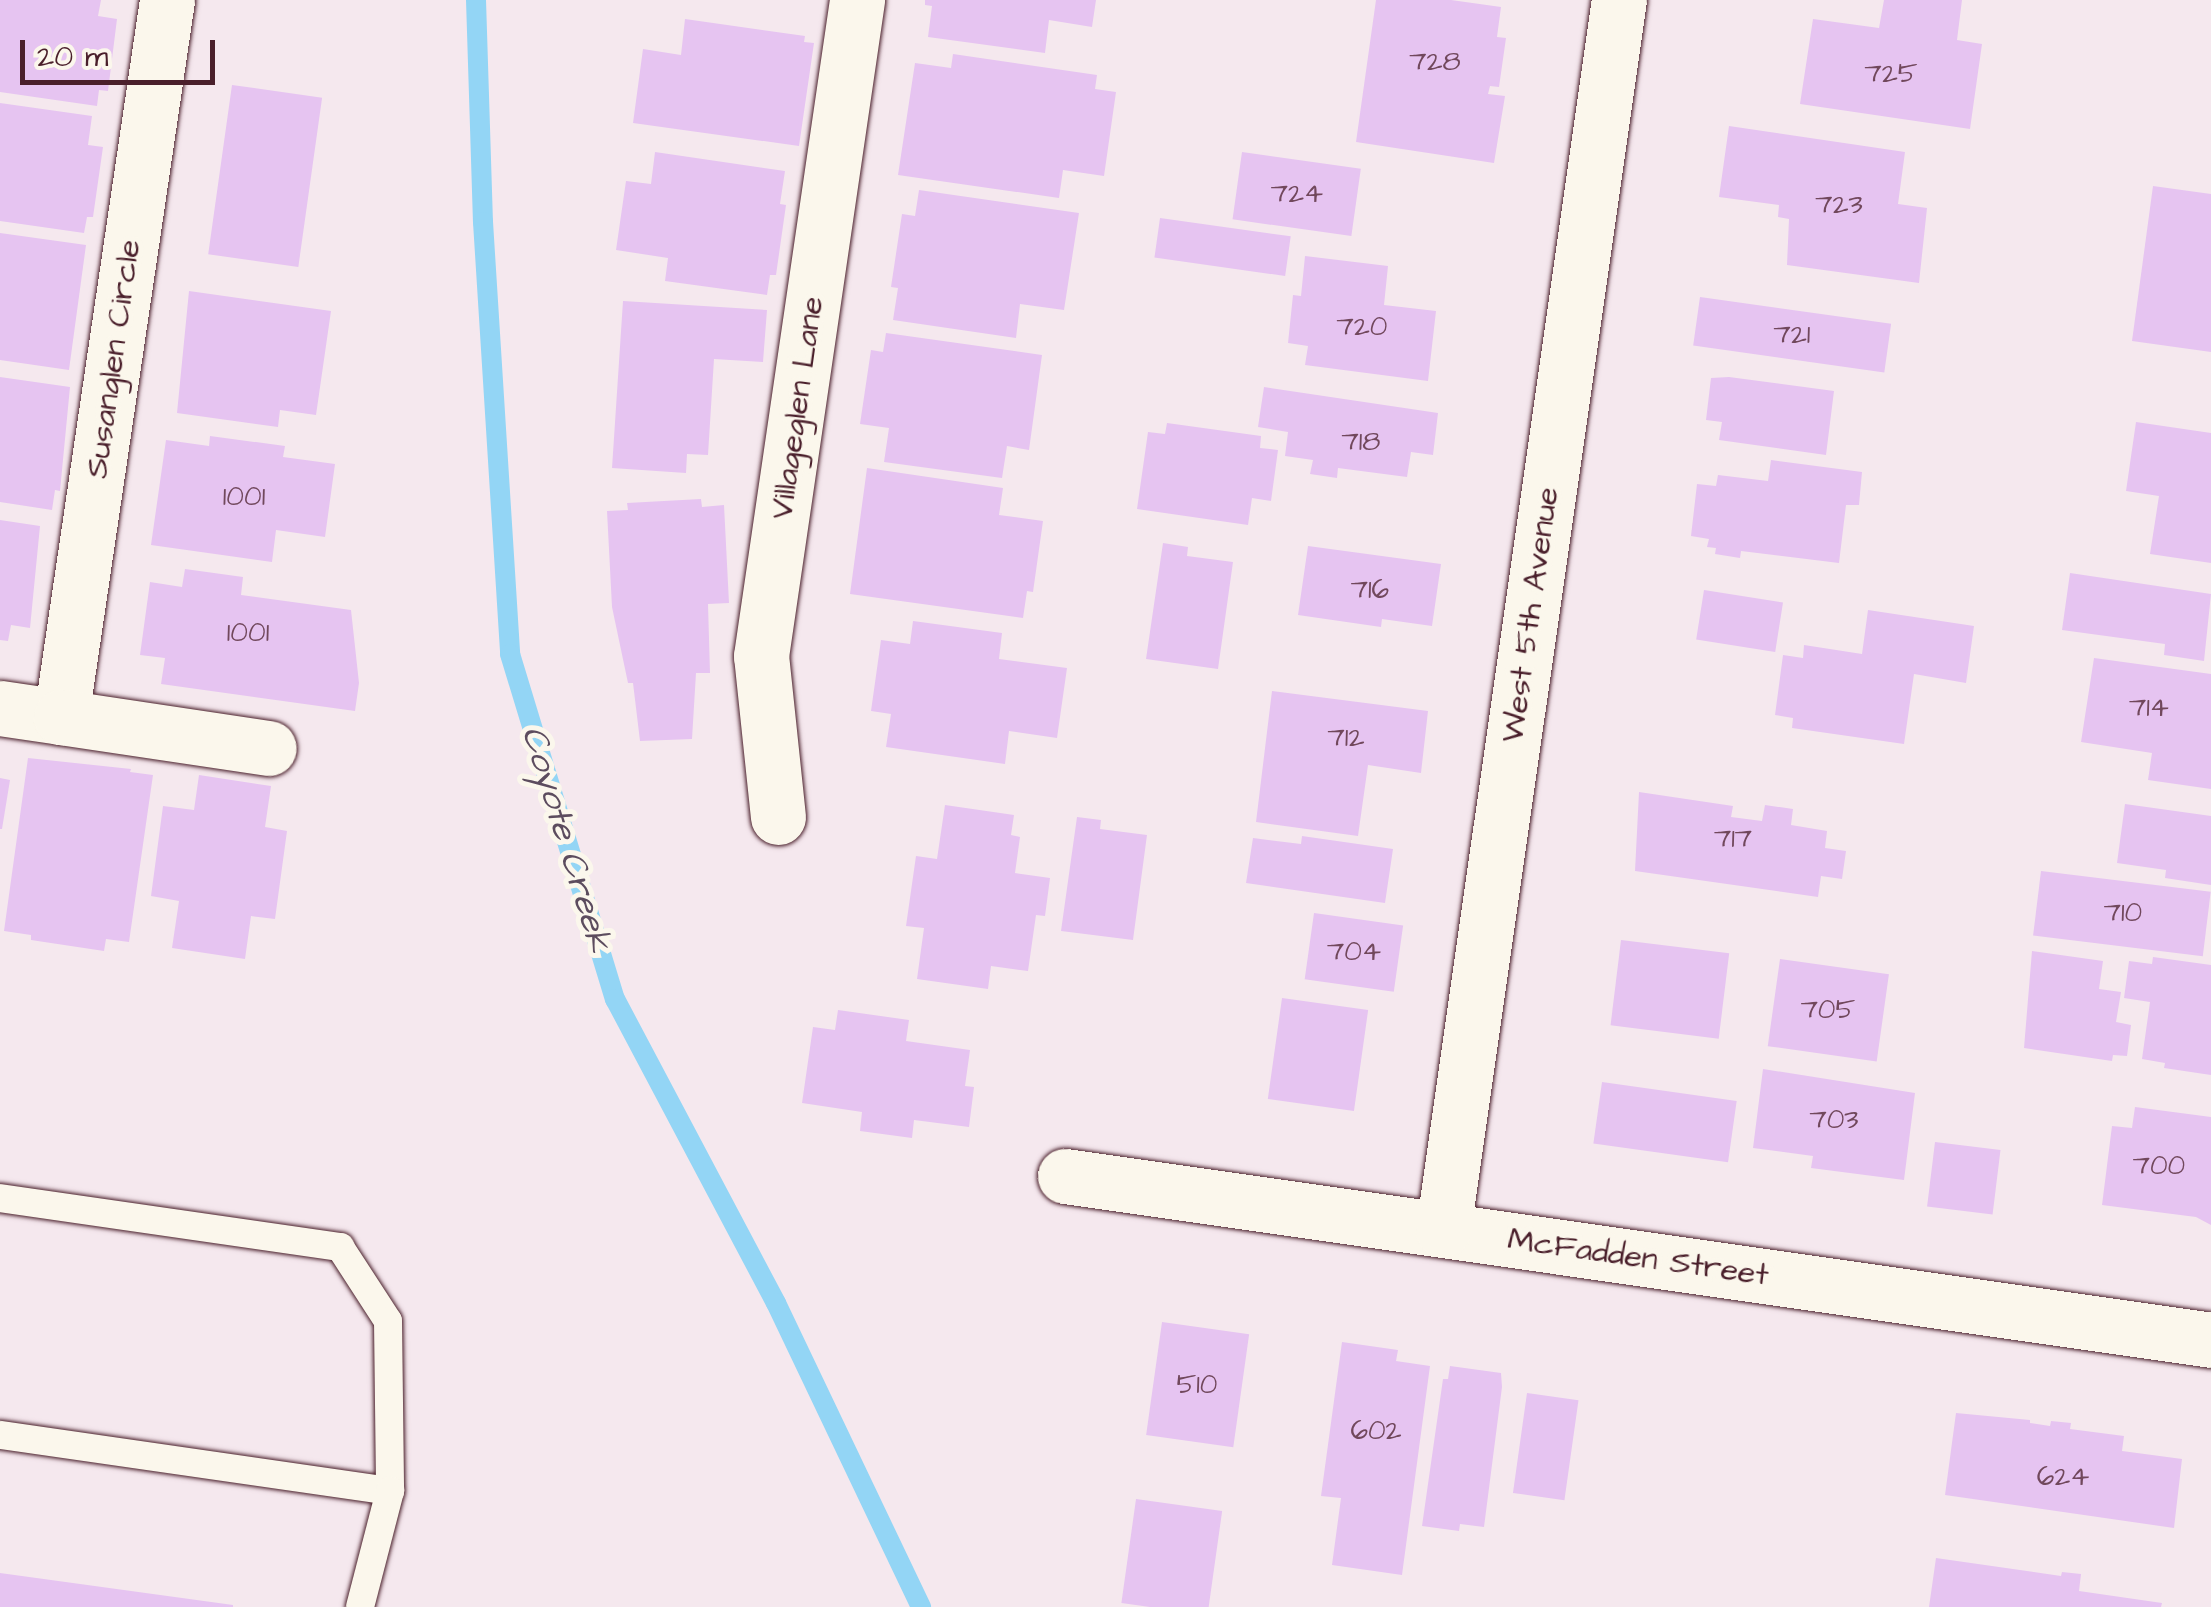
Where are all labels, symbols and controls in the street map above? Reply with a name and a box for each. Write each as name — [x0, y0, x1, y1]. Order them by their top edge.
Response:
scale bar — [25, 20, 220, 82]
text: 20 m — [37, 36, 108, 78]
house number: 728 — [1409, 45, 1461, 79]
house number: 725 — [1864, 57, 1918, 91]
house number: 724 — [1271, 177, 1323, 211]
house number: 723 — [1815, 188, 1863, 222]
street label: Susanglen Circle — [78, 237, 150, 481]
street label: Villageglen Lane — [763, 294, 833, 522]
house number: 720 — [1337, 310, 1387, 344]
house number: 721 — [1774, 318, 1810, 352]
house number: 718 — [1342, 425, 1380, 459]
house number: 1001 — [223, 480, 265, 514]
street label: West 5th Avenue — [1494, 485, 1568, 745]
house number: 716 — [1351, 573, 1389, 607]
house number: 1001 — [227, 616, 269, 650]
house number: 714 — [2129, 691, 2169, 725]
water label: Coyote Creek — [512, 721, 620, 957]
house number: 712 — [1328, 721, 1364, 755]
house number: 717 — [1714, 822, 1752, 856]
house number: 710 — [2104, 896, 2142, 930]
house number: 704 — [1327, 935, 1381, 969]
house number: 705 — [1801, 993, 1855, 1027]
house number: 703 — [1809, 1103, 1859, 1137]
house number: 700 — [2133, 1149, 2185, 1183]
street label: McFadden Street — [1505, 1221, 1771, 1295]
house number: 510 — [1176, 1368, 1218, 1402]
house number: 602 — [1350, 1414, 1402, 1448]
house number: 624 — [2037, 1460, 2089, 1494]

